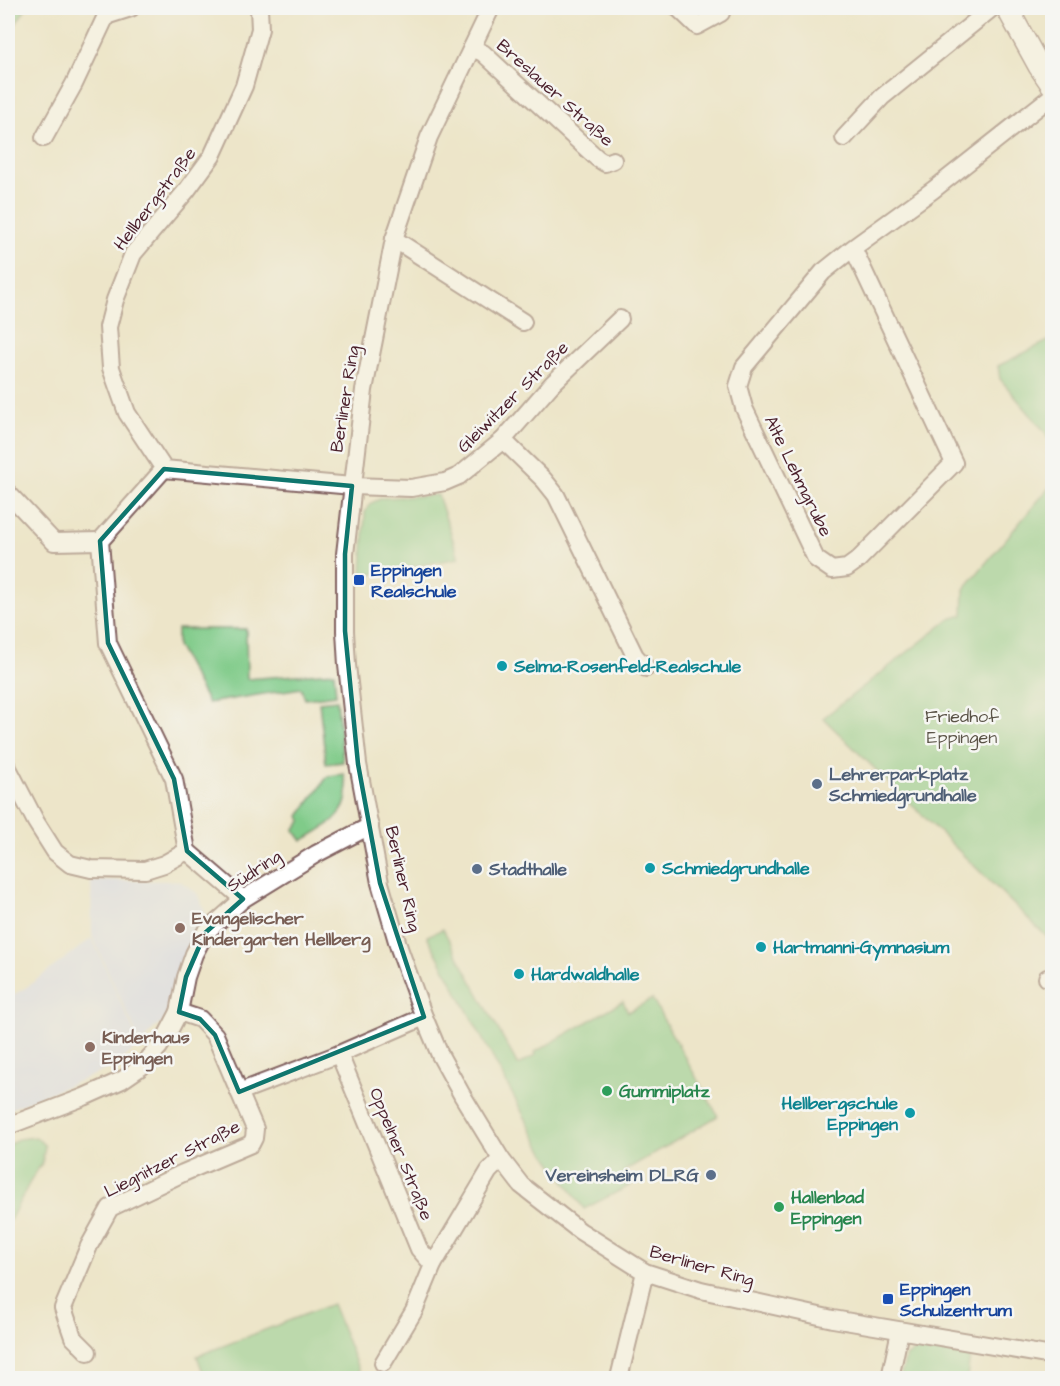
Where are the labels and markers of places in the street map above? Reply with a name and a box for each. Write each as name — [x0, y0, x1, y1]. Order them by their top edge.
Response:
place label: Eppingen Realschule — [371, 558, 457, 604]
marker: Eppingen Realschule — [352, 573, 366, 587]
place label: Selma-Rosenfeld-Realschule — [513, 654, 742, 679]
marker: Selma-Rosenfeld-Realschule — [495, 659, 509, 673]
place label: Lehrerparkplatz Schmiedgrundhalle — [828, 762, 977, 809]
marker: Lehrerparkplatz Schmiedgrundhalle — [810, 777, 824, 791]
place label: Schmiedgrundhalle — [661, 856, 810, 882]
place label: Stadthalle — [488, 857, 567, 882]
marker: Schmiedgrundhalle — [643, 861, 657, 875]
marker: Stadthalle — [470, 862, 484, 876]
place label: Evangelischer Kindergarten Hellberg — [192, 906, 371, 953]
marker: Evangelischer Kindergarten Hellberg — [173, 921, 187, 935]
place label: Hartmanni-Gymnasium — [773, 935, 950, 961]
marker: Hartmanni-Gymnasium — [754, 940, 768, 954]
place label: Hardwaldhalle — [531, 962, 640, 987]
marker: Hardwaldhalle — [512, 967, 526, 981]
place label: Kinderhaus Eppingen — [102, 1025, 190, 1072]
marker: Kinderhaus Eppingen — [83, 1040, 97, 1054]
place label: Gummiplatz — [619, 1079, 711, 1104]
marker: Gummiplatz — [600, 1084, 614, 1098]
place label: Hellbergschule Eppingen — [782, 1091, 898, 1138]
marker: Hellbergschule Eppingen — [903, 1106, 917, 1120]
place label: Vereinsheim DLRG — [545, 1163, 700, 1188]
marker: Vereinsheim DLRG — [704, 1168, 718, 1182]
place label: Hallenbad Eppingen — [791, 1185, 865, 1232]
marker: Hallenbad Eppingen — [772, 1200, 786, 1214]
place label: Eppingen Schulzentrum — [899, 1277, 1013, 1323]
marker: Eppingen Schulzentrum — [881, 1292, 895, 1306]

